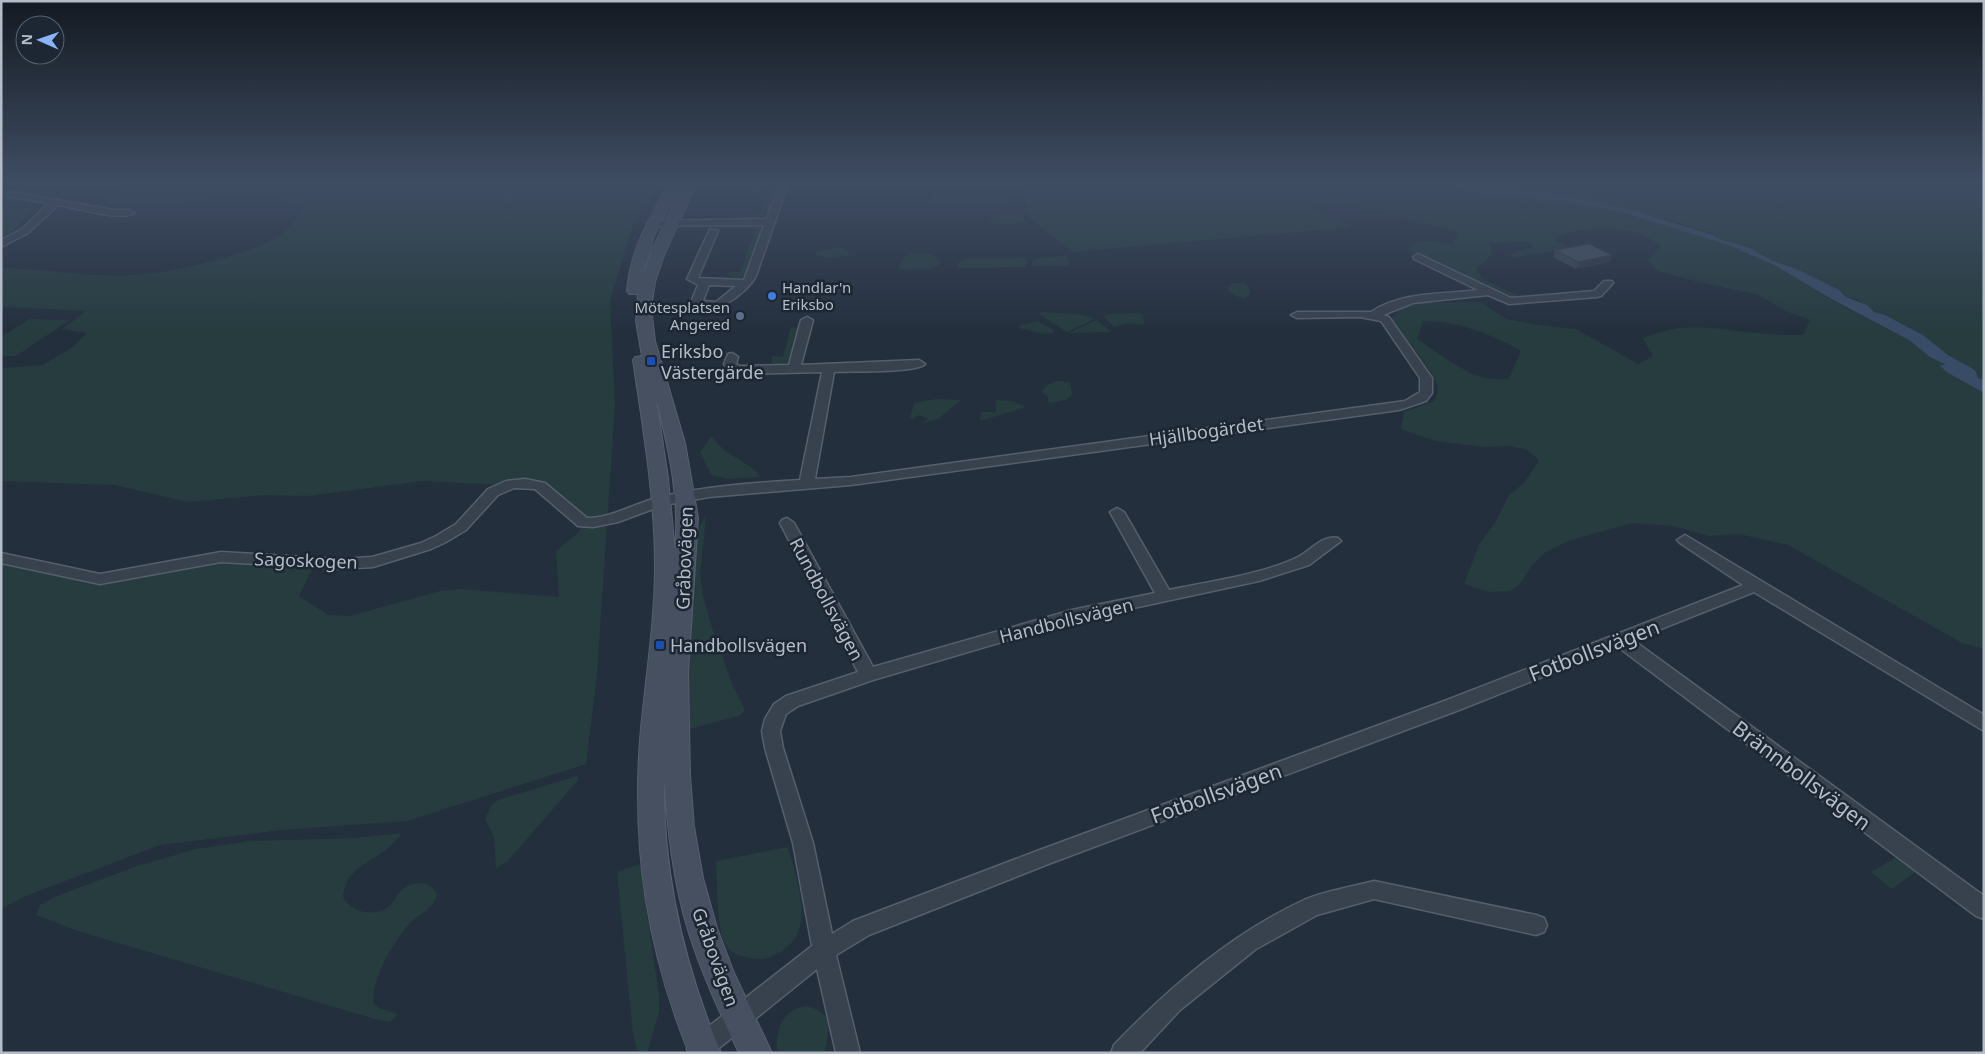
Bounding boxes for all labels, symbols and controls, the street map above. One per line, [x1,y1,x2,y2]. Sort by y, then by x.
north arrow [15,15,65,65]
text: N [17,34,36,46]
place label: Handlar'n Eriksbo [782,277,851,314]
marker: Handlar'n Eriksbo [766,290,778,302]
place label: Mötesplatsen Angered [634,297,730,334]
marker: Mötesplatsen Angered [734,310,746,322]
place label: Eriksbo Västergärde [661,339,764,384]
marker: Eriksbo Västergärde [645,355,657,367]
street label: Hjällbogärdet [1147,411,1265,451]
street label: Gråbovägen [670,506,698,610]
street label: Rundbollsvägen [784,533,870,665]
street label: Sagoskogen [254,546,358,574]
street label: Handbollsvägen [997,592,1135,648]
street label: Fotbollsvägen [1525,612,1663,688]
place label: Handbollsvägen [670,633,807,657]
marker: Handbollsvägen [654,639,666,651]
street label: Brännbollsvägen [1727,714,1877,836]
street label: Fotbollsvägen [1146,756,1286,830]
street label: Gråbovägen [687,904,745,1010]

